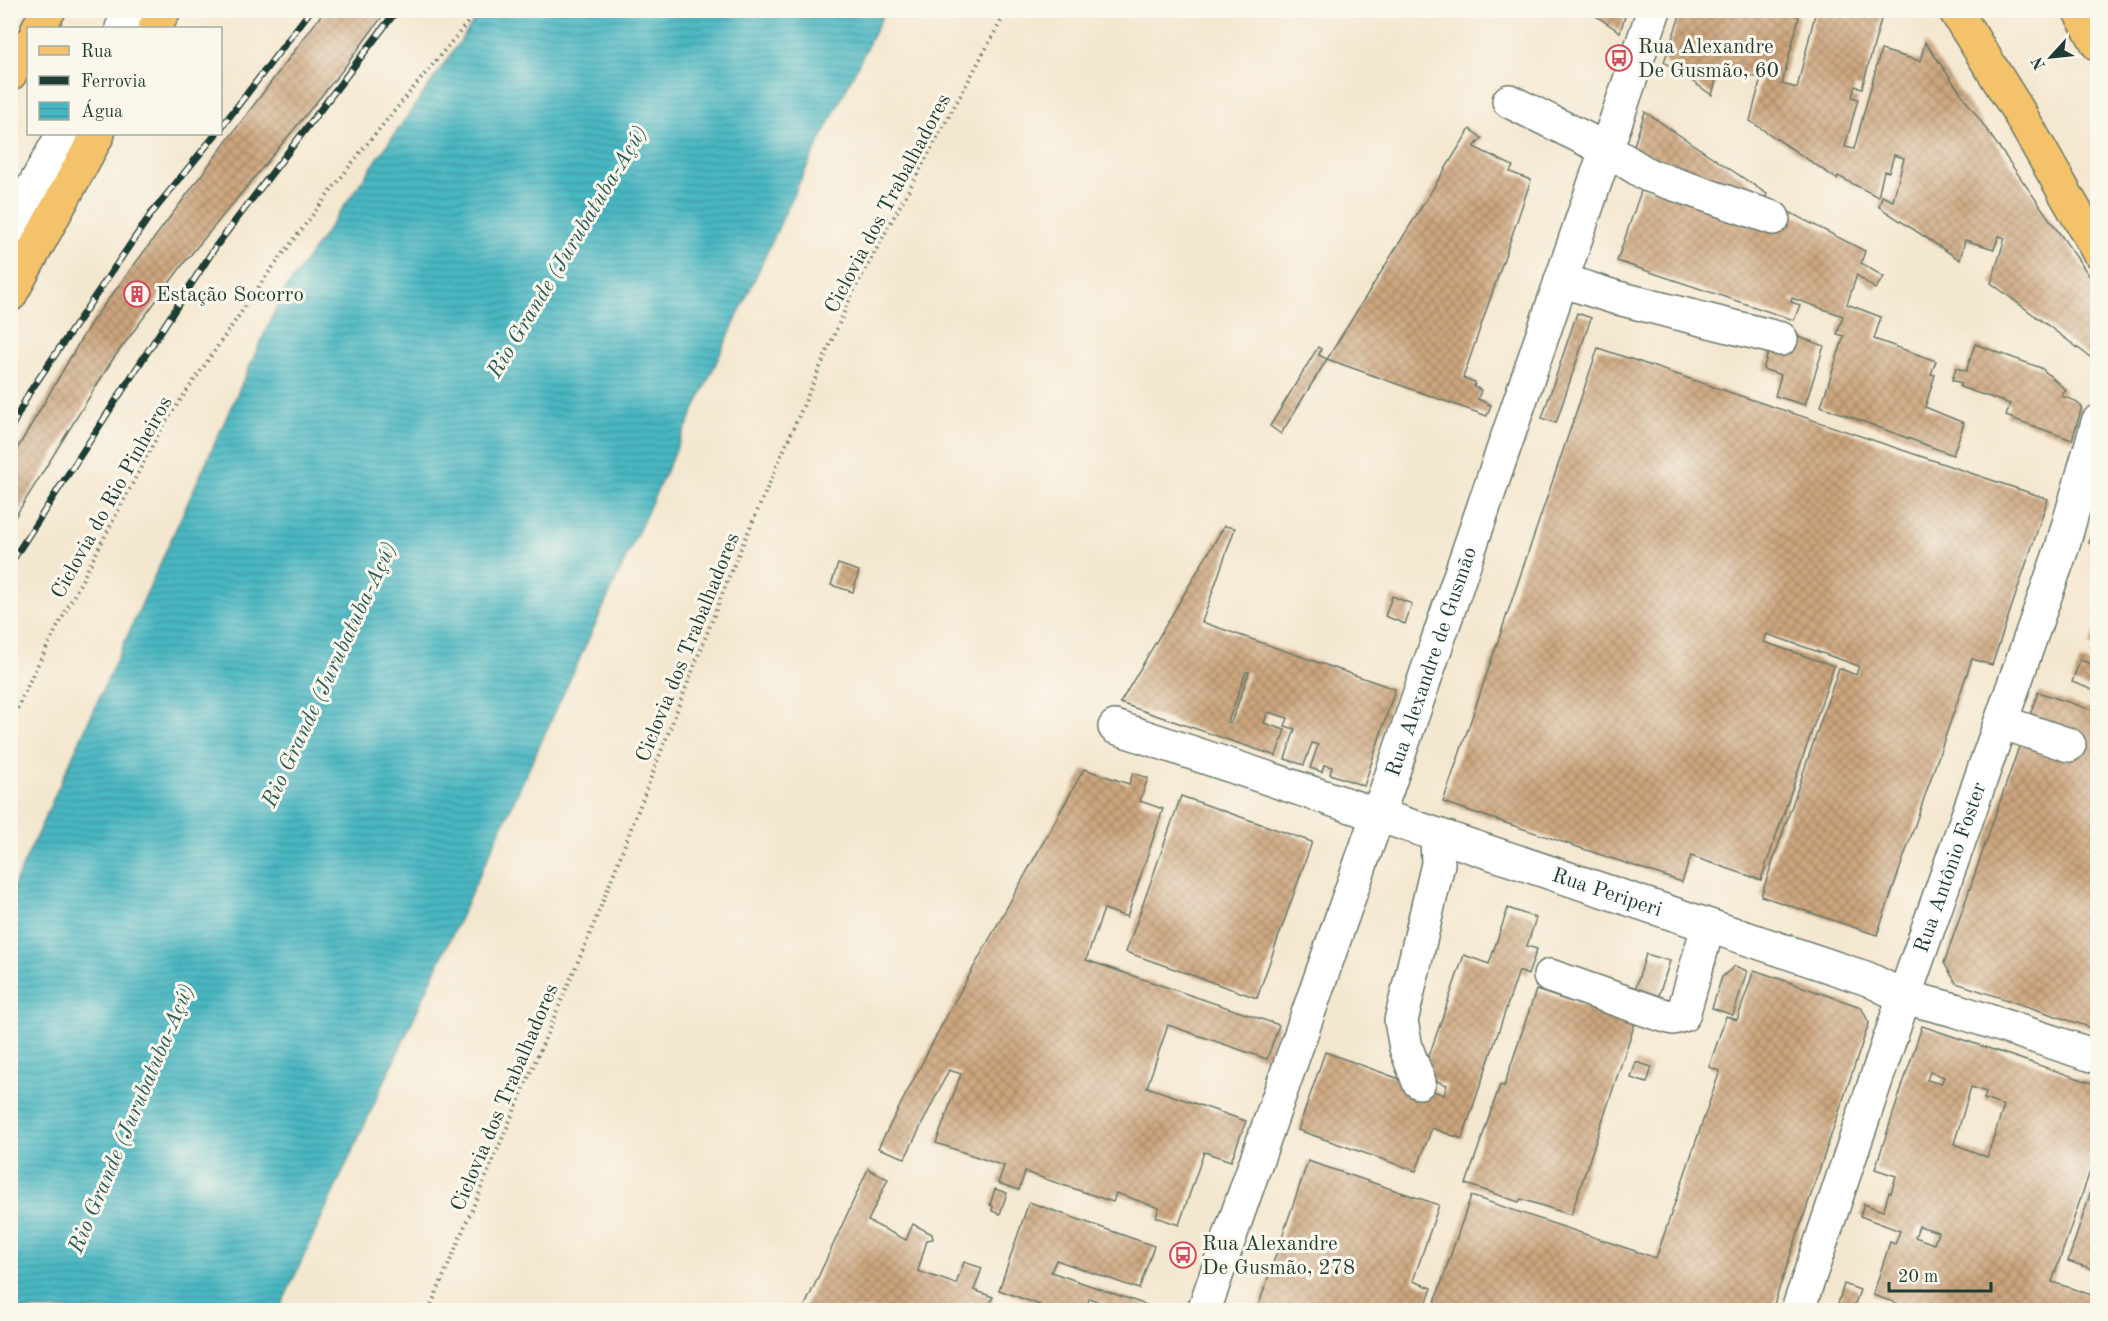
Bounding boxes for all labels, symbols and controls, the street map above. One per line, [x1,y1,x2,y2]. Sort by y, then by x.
legend [27,27,222,135]
north arrow [2021,27,2081,87]
place label: Rua Alexandre De Gusmão, 60 [1638,37,1779,82]
text: Rua [81,43,112,61]
bus stop icon: Rua Alexandre De Gusmão, 60 [1604,43,1634,73]
text: N [2029,53,2049,72]
text: Ferrovia [81,73,146,91]
street label: Ciclovia dos Trabalhadores [822,91,955,317]
text: Água [81,99,123,121]
water label: Rio Grande (Jurubatuba-Açú) [483,122,652,383]
building icon: Estação Socorro [122,279,152,309]
place label: Estação Socorro [156,285,304,306]
street label: Ciclovia do Rio Pinheiros [48,393,177,602]
street label: Ciclovia dos Trabalhadores [633,530,744,765]
water label: Rio Grande (Jurubatuba-Açú) [258,539,401,812]
street label: Rua Alexandre de Gusmão [1383,544,1481,779]
street label: Rua Antônio Foster [1911,780,1991,956]
street label: Rua Periperi [1549,865,1664,921]
water label: Rio Grande (Jurubatuba-Açú) [65,981,199,1257]
street label: Ciclovia dos Trabalhadores [448,981,563,1214]
place label: Rua Alexandre De Gusmão, 278 [1202,1234,1355,1279]
bus stop icon: Rua Alexandre De Gusmão, 278 [1168,1240,1198,1270]
scale bar [1889,1255,1991,1293]
text: 20 m [1898,1268,1938,1286]

